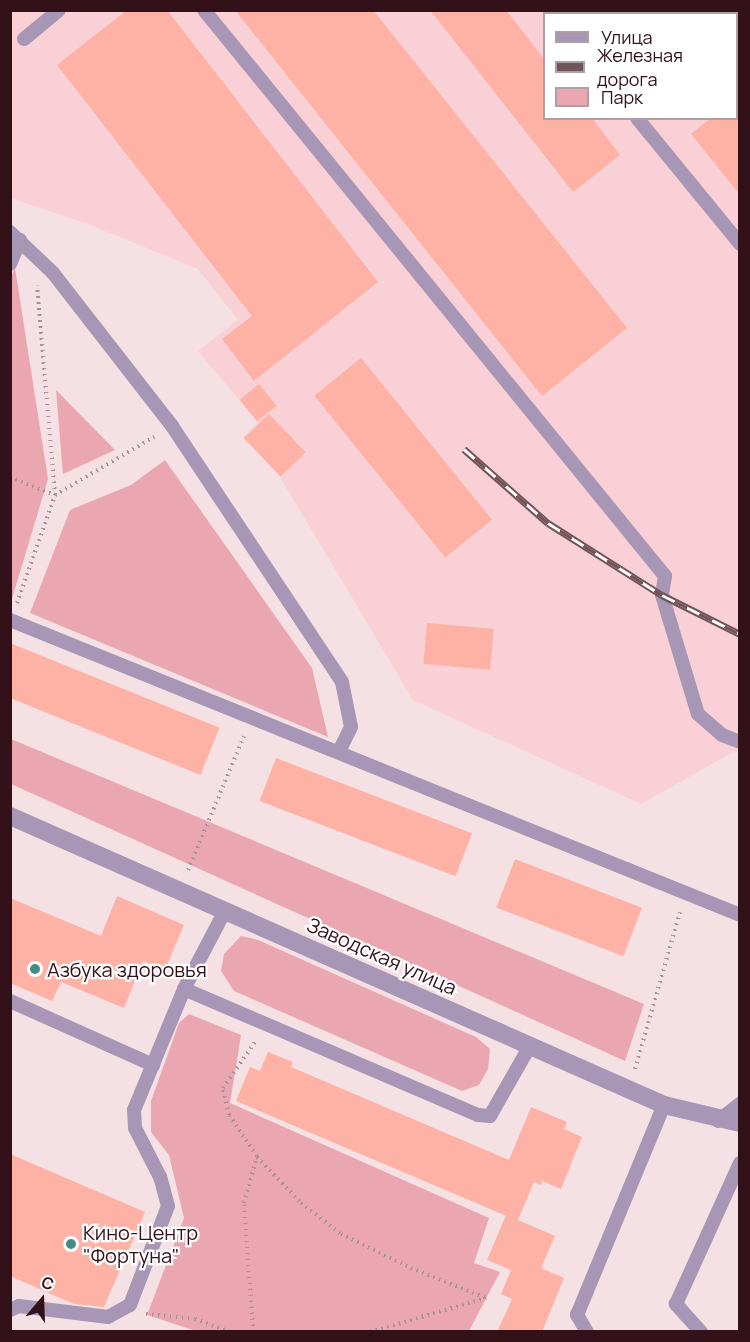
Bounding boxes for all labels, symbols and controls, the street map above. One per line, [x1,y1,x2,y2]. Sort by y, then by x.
legend [543,12,738,120]
text: Улица [601,25,653,49]
text: Железная дорога [597,43,683,91]
text: Парк [601,85,643,109]
street label: Заводская улица [303,912,461,1000]
place label: Азбука здоровья [47,957,207,981]
marker: Азбука здоровья [28,962,42,976]
place label: Кино-Центр "Фортуна" [83,1220,198,1267]
marker: Кино-Центр "Фортуна" [64,1237,78,1251]
north arrow [12,1270,72,1330]
text: С [39,1271,57,1295]

